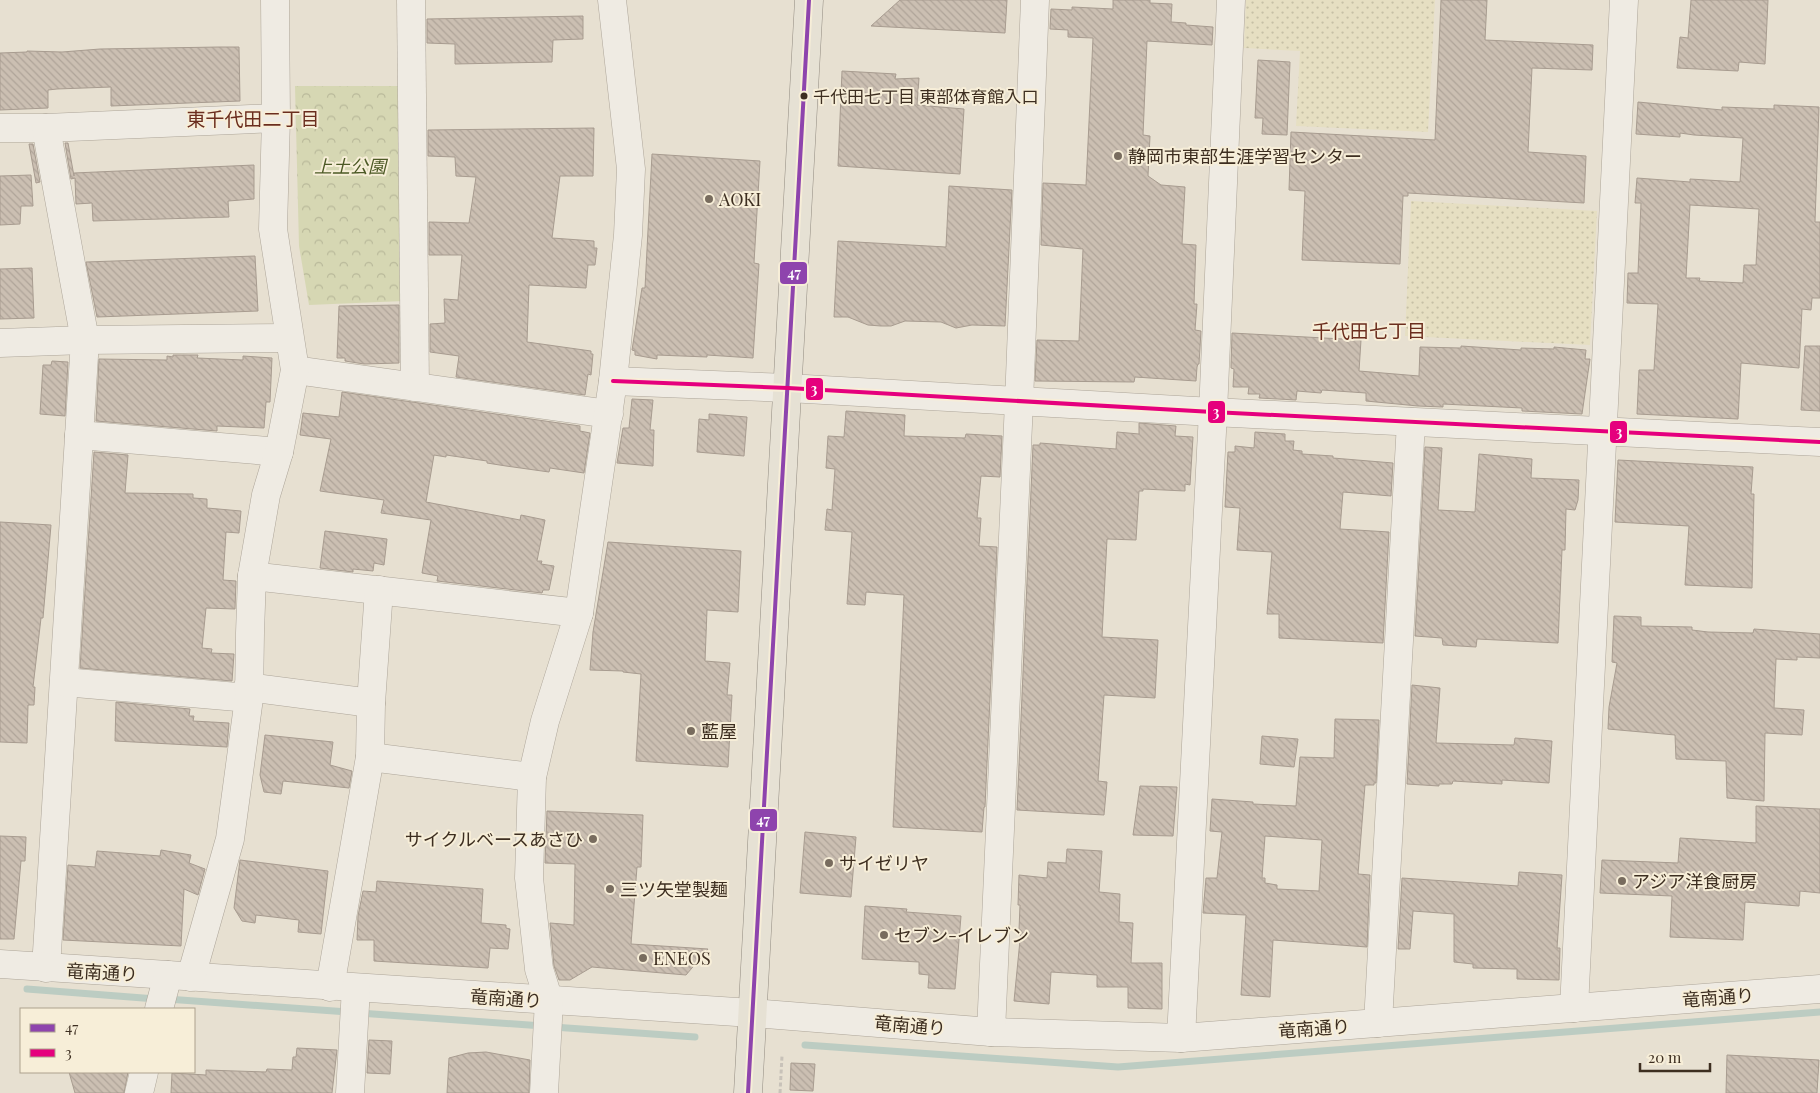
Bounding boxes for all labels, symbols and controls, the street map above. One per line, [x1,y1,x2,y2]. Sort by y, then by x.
place label: 千代田七丁目 東部体育館入口 [813,85,1038,107]
marker: 千代田七丁目 東部体育館入口 [799,91,809,101]
district label: 東千代田二丁目 [186,105,320,131]
place label: 静岡市東部生涯学習センター [1128,144,1362,168]
marker: 静岡市東部生涯学習センター [1112,150,1124,162]
park label: 上土公園 [314,154,389,178]
place label: AOKI [718,187,761,211]
marker: AOKI [703,193,715,205]
line badge: 47 [779,261,808,285]
text: 47 [787,263,801,282]
district label: 千代田七丁目 [1312,317,1426,343]
line badge: 3 [805,377,824,401]
text: 3 [811,379,818,398]
line badge: 3 [1207,400,1226,424]
text: 3 [1213,402,1220,421]
line badge: 3 [1609,420,1628,444]
text: 3 [1616,422,1623,441]
place label: 藍屋 [701,719,737,743]
marker: 藍屋 [685,725,697,737]
line badge: 47 [749,808,778,832]
text: 47 [756,810,770,829]
place label: サイクルベースあさひ [405,827,583,851]
marker: サイクルベースあさひ [587,833,599,845]
place label: サイゼリヤ [839,851,929,875]
marker: サイゼリヤ [823,857,835,869]
place label: アジア洋食厨房 [1632,869,1757,893]
marker: アジア洋食厨房 [1616,875,1628,887]
place label: 三ツ矢堂製麺 [620,877,728,901]
marker: 三ツ矢堂製麺 [604,883,616,895]
place label: セブン-イレブン [894,923,1029,947]
marker: セブン-イレブン [878,929,890,941]
place label: ENEOS [653,946,711,970]
marker: ENEOS [637,952,649,964]
street label: 竜南通り [65,958,139,986]
street label: 竜南通り [1681,983,1755,1011]
street label: 竜南通り [469,984,543,1012]
legend [20,1008,195,1073]
street label: 竜南通り [873,1010,947,1040]
street label: 竜南通り [1277,1014,1351,1042]
text: 47 [65,1017,78,1037]
scale bar [1640,1040,1710,1072]
text: 3 [65,1042,72,1062]
text: 20 m [1648,1047,1682,1067]

